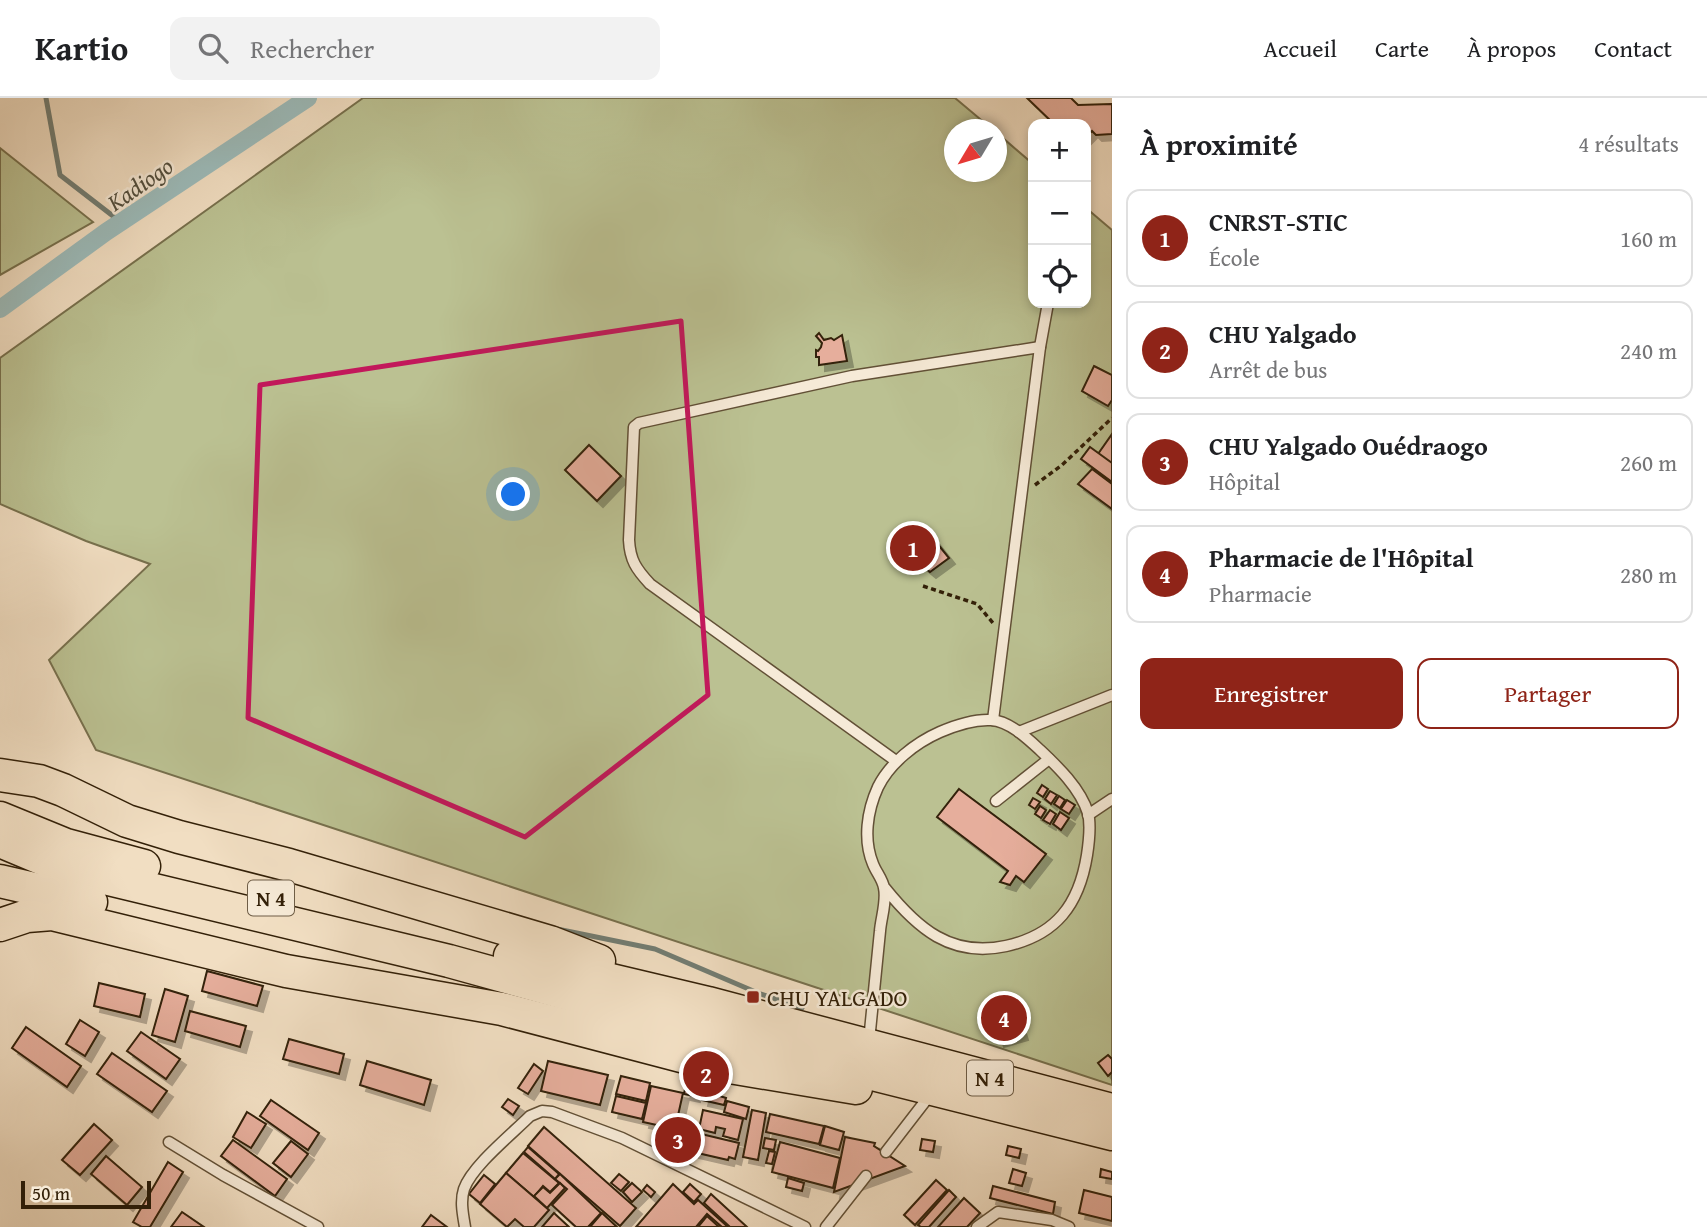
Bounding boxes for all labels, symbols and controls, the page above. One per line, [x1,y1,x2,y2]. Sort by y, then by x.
search box [170,17,660,80]
text: Kartio [35,24,128,72]
icon: search [194,29,232,67]
text: Rechercher [250,29,374,68]
text: Accueil [1263,31,1337,66]
text: Carte [1375,31,1429,66]
text: À propos [1467,31,1556,66]
text: Contact [1594,31,1672,66]
north arrow [944,119,1007,182]
map controls [1028,119,1091,308]
button: + [1028,119,1091,182]
text: À proximité [1140,122,1298,166]
text: 4 résultats [1578,127,1679,160]
water label: Kadiogo [99,149,180,220]
button: − [1028,182,1091,245]
text: CNRST-STIC [1209,202,1348,241]
text: 1 [1159,222,1171,255]
text: 160 m [1620,222,1677,255]
text: École [1209,241,1260,274]
button: locate [1028,245,1091,308]
text: CHU Yalgado [1209,314,1357,353]
text: 2 [1159,334,1171,367]
text: 240 m [1620,334,1677,367]
text: Arrêt de bus [1209,353,1328,386]
text: CHU Yalgado Ouédraogo [1209,426,1488,465]
text: 3 [1159,446,1171,479]
text: 260 m [1620,446,1677,479]
text: Hôpital [1209,465,1280,498]
your location [496,477,530,511]
pin: 1 [890,522,936,574]
text: Pharmacie de l'Hôpital [1209,538,1474,577]
text: 4 [1159,558,1171,591]
text: 280 m [1620,558,1677,591]
text: Pharmacie [1209,577,1312,610]
button: Enregistrer [1140,658,1403,729]
button: Partager [1417,658,1679,729]
road number: N 4 [248,880,294,916]
place label: CHU YALGADO [767,981,908,1014]
marker: CHU YALGADO [745,989,761,1005]
pin: 4 [981,992,1027,1044]
pin: 2 [683,1048,729,1100]
road number: N 4 [967,1060,1013,1096]
pin: 3 [655,1114,701,1166]
scale bar [21,1178,150,1210]
text: 50 m [32,1179,70,1207]

